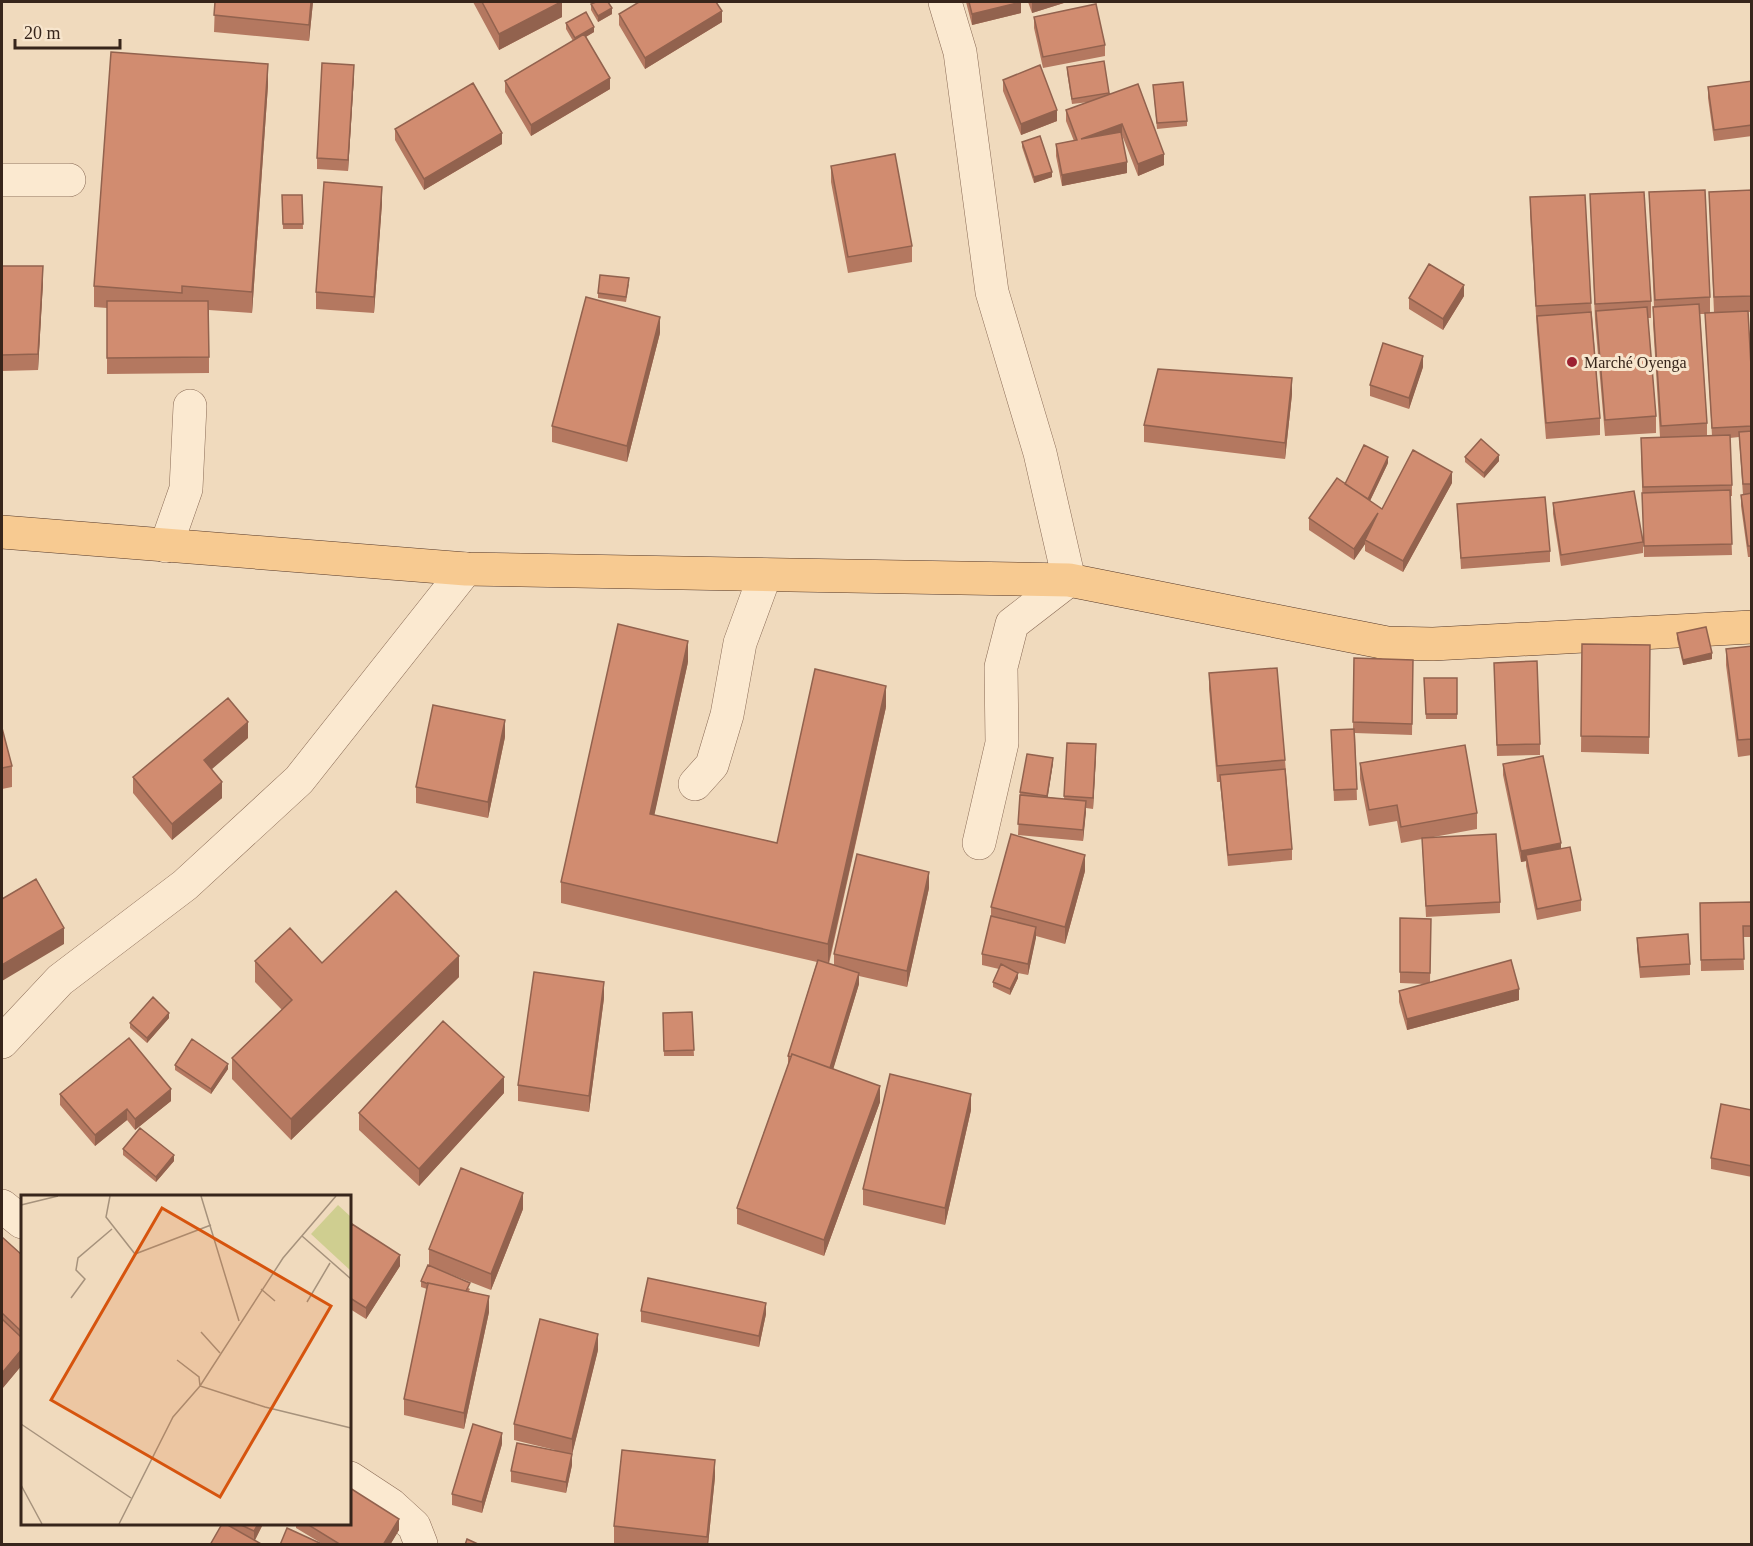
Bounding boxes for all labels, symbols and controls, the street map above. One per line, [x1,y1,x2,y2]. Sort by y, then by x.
scale bar [15,12,120,50]
text: 20 m [24,23,61,43]
place label: Marché Oyenga [1584,354,1687,372]
marker: Marché Oyenga [1565,355,1579,369]
inset map [21,1195,351,1525]

